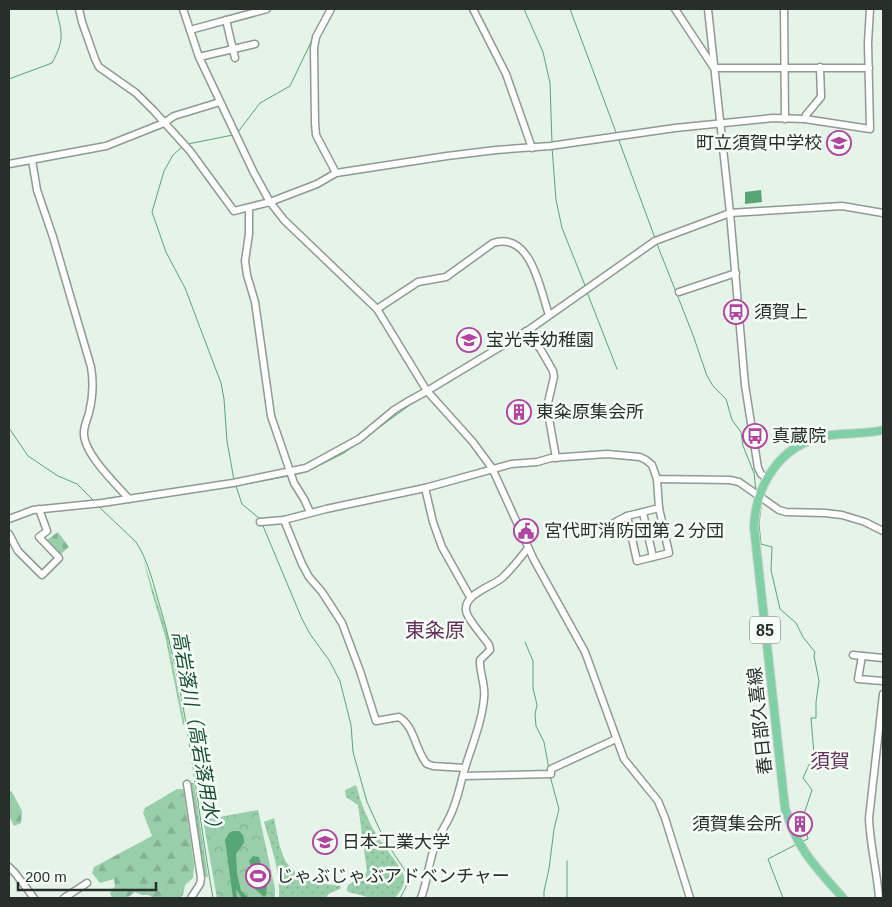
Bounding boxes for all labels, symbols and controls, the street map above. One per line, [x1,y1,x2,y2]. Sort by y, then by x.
school or university icon: 町立須賀中学校 [826,130,852,156]
place label: 町立須賀中学校 [696,133,822,153]
bus stop icon: 須賀上 [723,299,749,325]
place label: 須賀上 [754,302,808,322]
school or university icon: 宝光寺幼稚園 [456,327,482,353]
place label: 宝光寺幼稚園 [486,330,594,350]
building icon: 東粂原集会所 [506,399,532,425]
place label: 東粂原集会所 [536,402,644,422]
bus stop icon: 真蔵院 [742,423,768,449]
place label: 真蔵院 [772,426,826,446]
public building icon: 宮代町消防団第２分団 [513,518,539,544]
place label: 宮代町消防団第２分団 [544,521,724,541]
road number: 85 [750,616,780,644]
district label: 東粂原 [405,619,465,641]
water label: 高岩落川（高岩落用水） [169,629,225,839]
street label: 春日部久喜線 [744,666,776,776]
district label: 須賀 [810,750,850,772]
building icon: 須賀集会所 [787,811,813,837]
place label: 須賀集会所 [692,814,782,834]
school or university icon: 日本工業大学 [312,829,338,855]
place label: 日本工業大学 [342,832,450,852]
scale bar [18,860,155,892]
sports icon: じゃぶじゃぶアドベンチャー [245,863,271,889]
place label: じゃぶじゃぶアドベンチャー [276,866,510,886]
text: 200 m [25,868,67,885]

